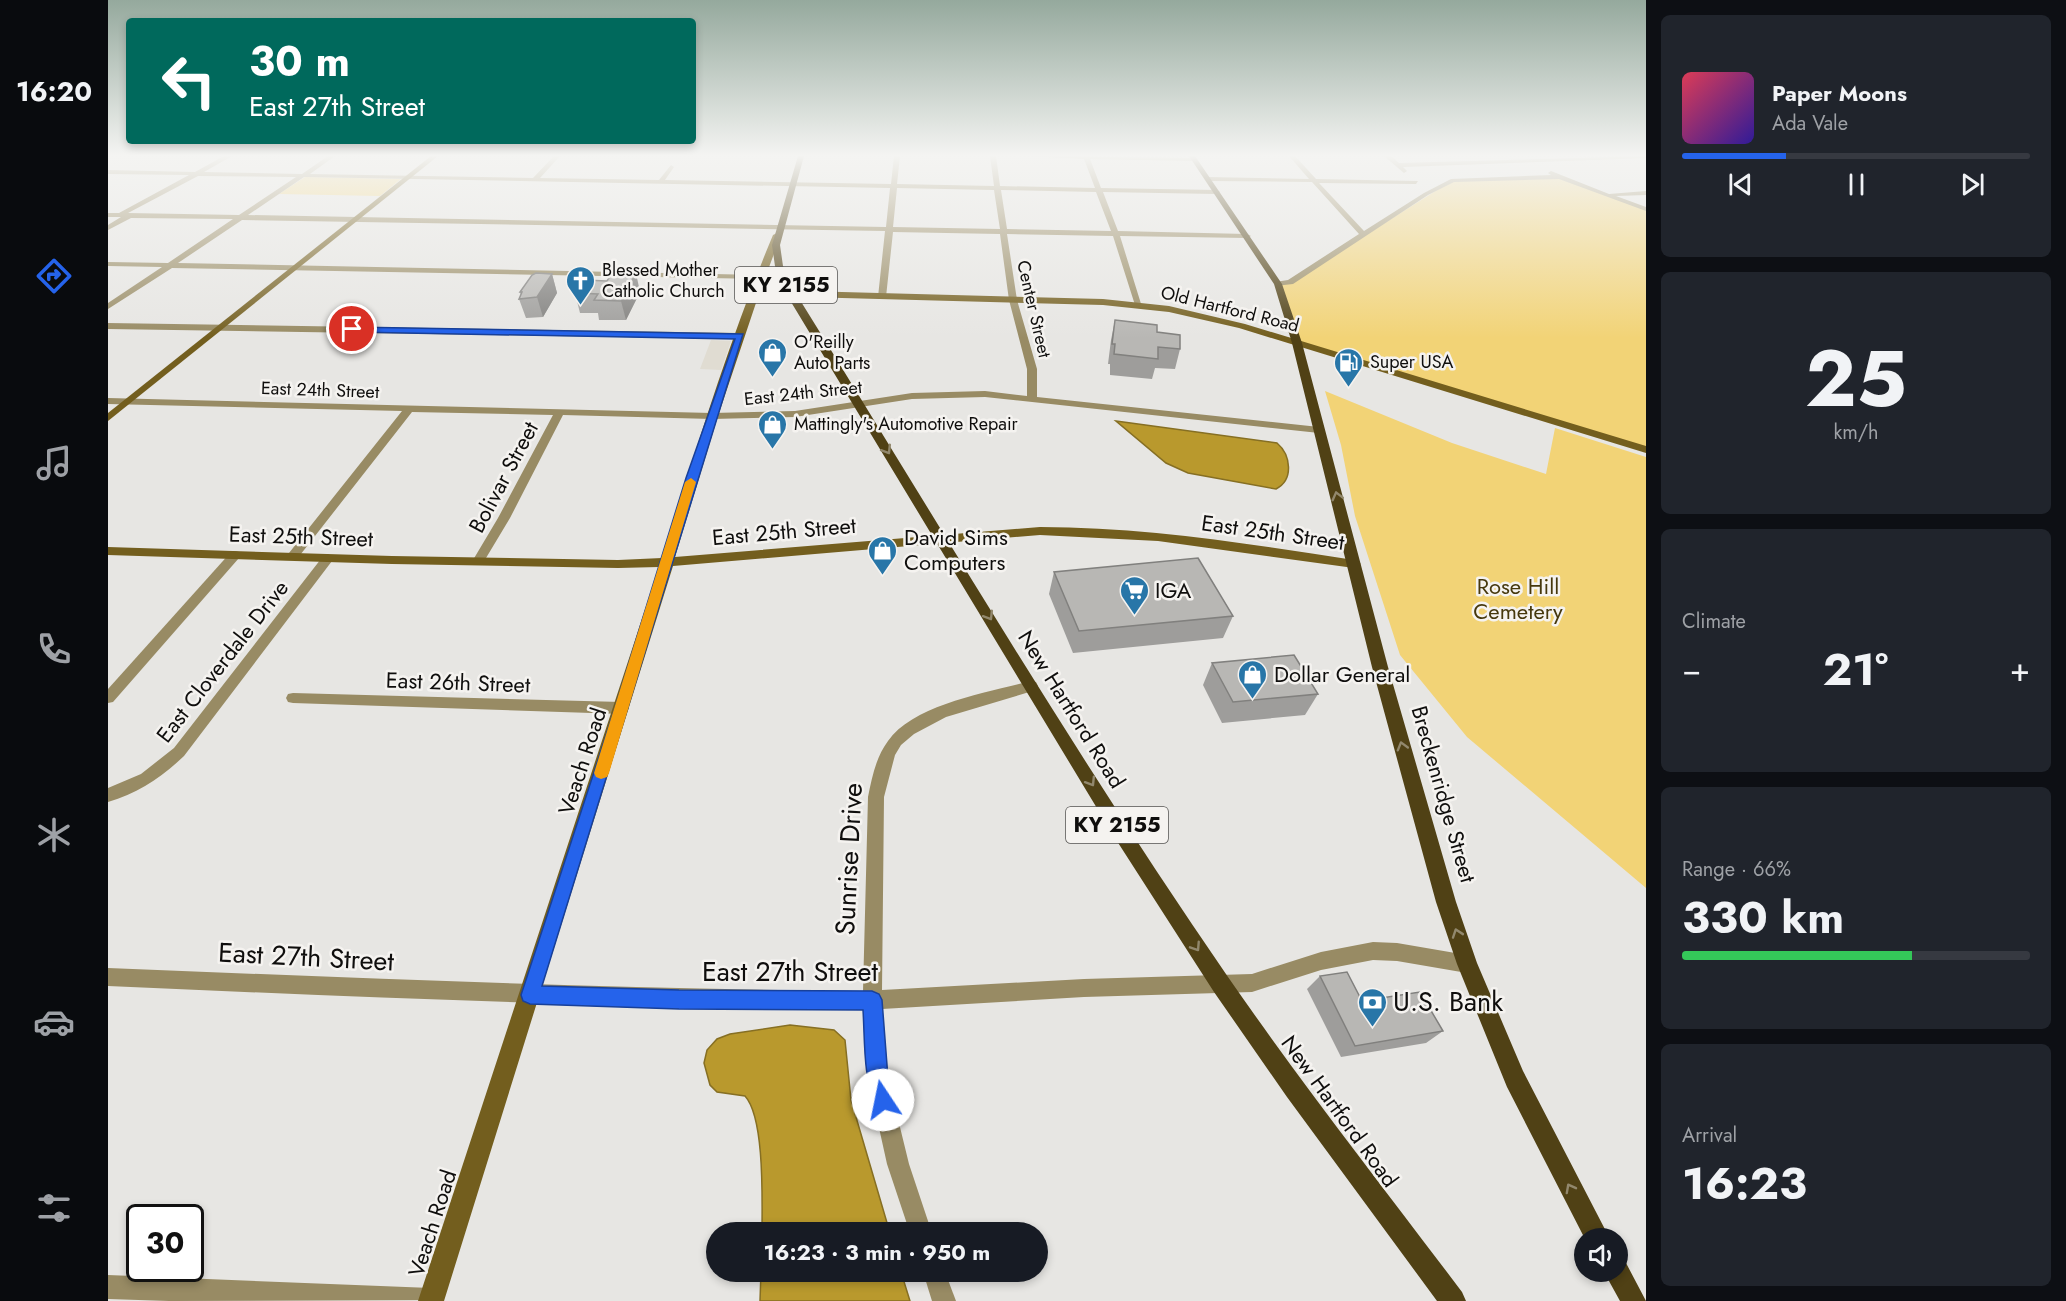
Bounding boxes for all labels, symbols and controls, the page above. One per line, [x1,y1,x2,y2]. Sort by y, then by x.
text: 30 m [249,31,350,92]
icon: left [150,42,228,120]
text: 16:20 [16,72,92,111]
text: Paper Moons [1772,77,1907,109]
text: East 27th Street [249,87,425,126]
text: Ada Vale [1772,109,1848,138]
icon: previous [1724,168,1757,201]
icon: pause [1840,168,1873,201]
icon: next [1956,168,1989,201]
icon: directions [33,255,75,297]
place label: Blessed Mother Catholic Church [602,257,725,304]
street label: Center Street [1010,258,1058,361]
church icon: Blessed Mother Catholic Church [565,264,597,306]
road number: KY 2155 [735,267,837,303]
street label: Old Hartford Road [1158,279,1302,339]
pin [326,303,377,354]
icon: arrive [335,312,368,345]
text: 25 [1805,323,1907,435]
place label: O'Reilly Auto Parts [794,329,870,376]
shop icon: O'Reilly Auto Parts [757,336,789,378]
fuel station icon: Super USA [1333,346,1365,388]
place label: Super USA [1370,349,1454,375]
street label: East 24th Street [743,374,864,412]
street label: East 24th Street [260,375,380,405]
shop icon: Mattingly's Automotive Repair [757,408,789,450]
place label: Mattingly's Automotive Repair [794,411,1019,437]
street label: Bolivar Street [460,415,546,538]
text: km/h [1833,418,1879,447]
icon: music [33,442,75,484]
one-way arrow [879,444,891,454]
one-way arrow [1331,492,1344,502]
street label: East 25th Street [1199,506,1347,558]
street label: East 25th Street [711,509,858,553]
street label: East 25th Street [228,517,374,555]
place label: David Sims Computers [904,521,1008,578]
shop icon: David Sims Computers [867,534,899,576]
park label: Rose Hill Cemetery [1473,570,1563,627]
street label: East Cloverdale Drive [148,573,296,749]
supermarket icon: IGA [1118,574,1150,616]
place label: IGA [1155,574,1192,606]
text: Climate [1682,607,1746,636]
one-way arrow [981,610,993,620]
street label: New Hartford Road [1010,624,1134,794]
icon: phone [33,628,75,670]
text: 21° [1823,637,1888,702]
text: − [1682,646,1701,693]
text: + [2010,646,2030,693]
shop icon: Dollar General [1237,658,1269,700]
place label: Dollar General [1274,658,1410,690]
street label: East 26th Street [385,663,532,701]
street label: Breckenridge Street [1403,702,1485,887]
street label: Veach Road [550,703,614,819]
one-way arrow [1397,741,1409,752]
one-way arrow [1083,776,1095,786]
street label: Sunrise Drive [825,782,872,936]
road number: KY 2155 [1066,807,1168,843]
icon: climate [33,814,75,856]
text: Range · 66% [1682,855,1791,884]
text: 330 km [1682,885,1844,950]
one-way arrow [1451,928,1464,939]
street label: East 27th Street [217,932,395,981]
one-way arrow [1188,940,1199,951]
street label: East 27th Street [702,952,879,991]
place label: U.S. Bank [1393,982,1503,1021]
bank icon: U.S. Bank [1356,986,1388,1028]
icon: car [33,1001,75,1043]
street label: New Hartford Road [1274,1028,1406,1194]
position arrow [851,1068,915,1132]
text: Arrival [1682,1121,1737,1150]
text: 16:23 [1682,1151,1807,1216]
street label: Veach Road [400,1165,464,1281]
one-way arrow [1566,1183,1577,1194]
icon: filters [33,1187,75,1229]
speed limit sign: 30 [126,1204,204,1282]
map controls [1574,1228,1628,1282]
button: sound [1574,1228,1628,1282]
text: 16:23 · 3 min · 950 m [764,1236,990,1268]

